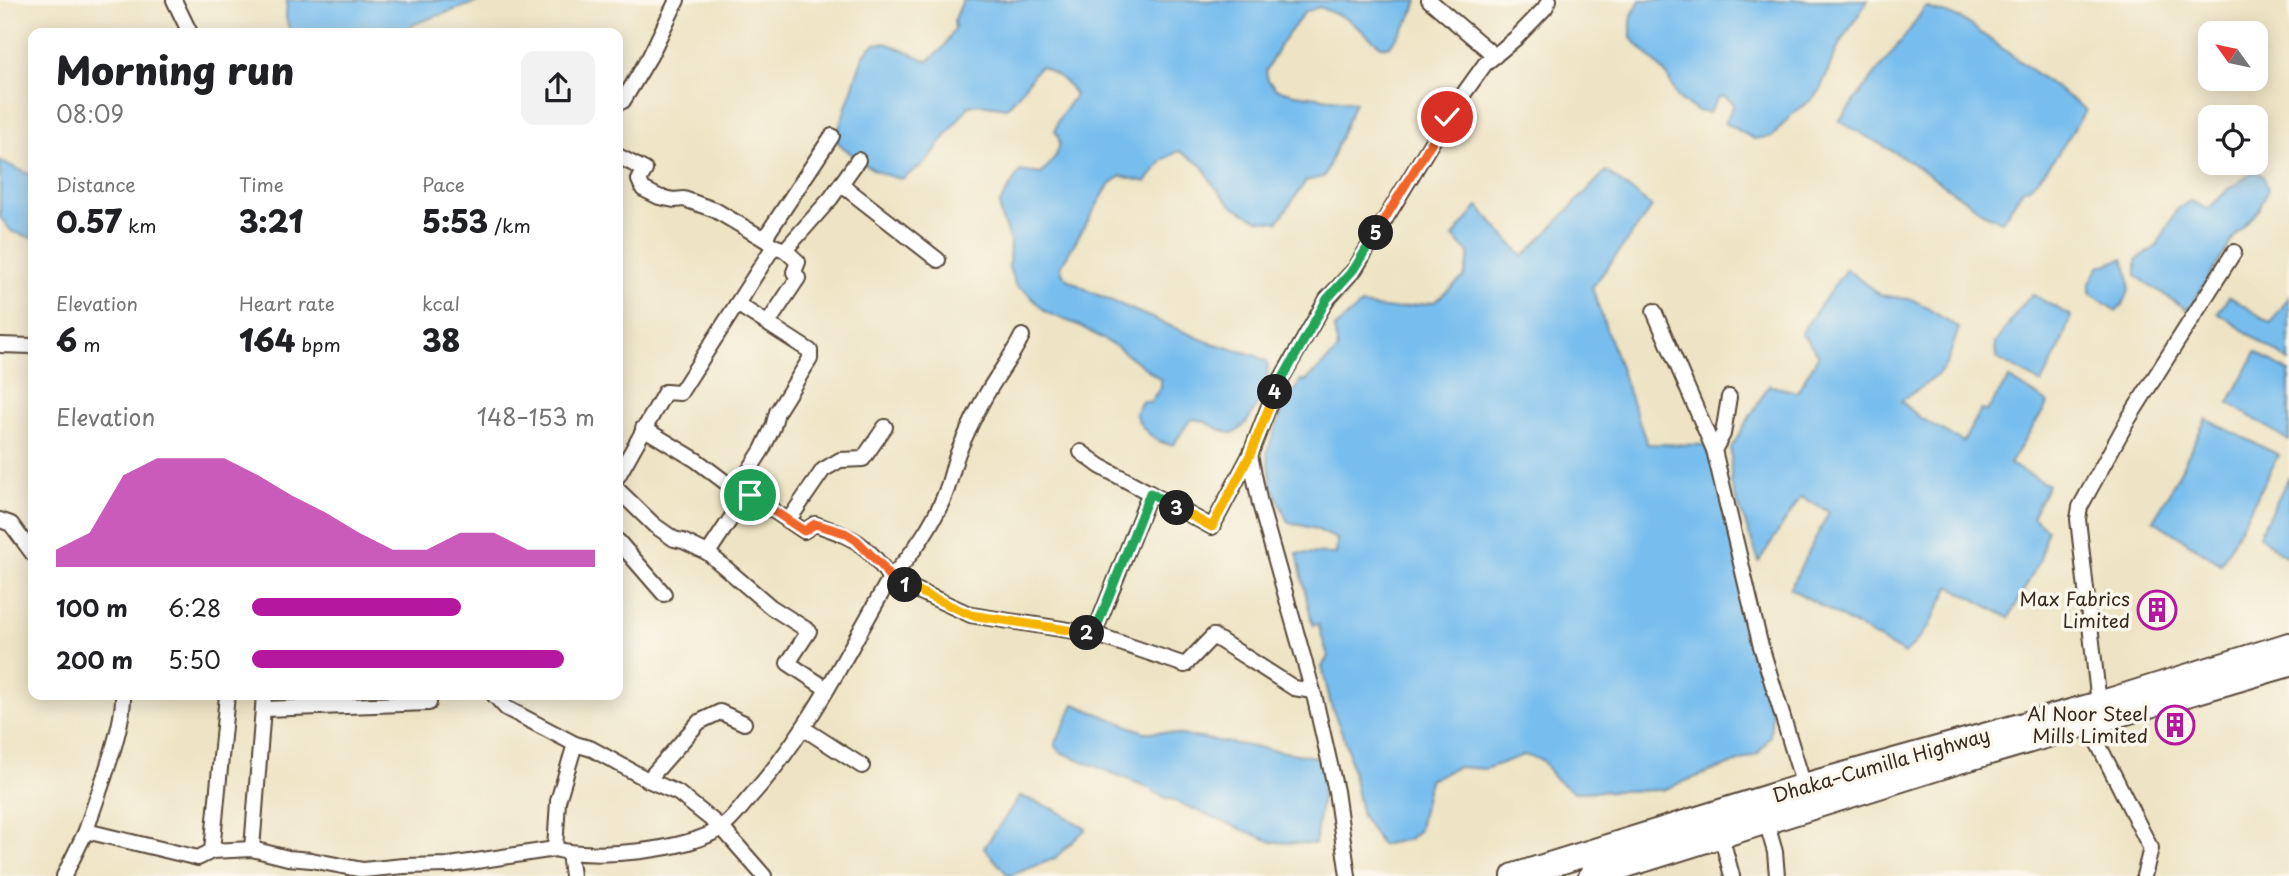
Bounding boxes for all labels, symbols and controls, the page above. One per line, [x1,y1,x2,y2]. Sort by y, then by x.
north arrow [2198,21,2268,91]
map controls [2198,21,2268,175]
text: Morning run [56,41,294,98]
button: share [521,51,595,125]
pin [1417,87,1477,147]
text: 08:09 [56,96,124,131]
icon: check [1428,98,1466,136]
button: locate [2198,105,2268,175]
text: Distance [56,170,136,198]
text: Time [239,170,284,198]
text: Pace [422,170,465,198]
text: 0.57 [56,198,122,243]
text: 3:21 [239,198,303,243]
text: 5:53 [422,198,488,243]
text: km [122,211,157,239]
text: /km [488,211,531,239]
pin: 5 [1358,216,1394,250]
text: 5 [1369,218,1382,246]
text: Elevation [56,289,138,317]
text: Heart rate [239,289,335,317]
text: kcal [422,289,460,317]
text: 6 [56,317,77,362]
text: 164 [239,317,295,362]
text: 38 [422,317,460,362]
text: m [77,330,101,358]
text: bpm [295,330,341,358]
pin: 4 [1258,374,1292,410]
text: 4 [1268,377,1281,405]
text: Elevation [56,399,155,434]
text: 148–153 m [477,399,595,434]
pin [720,465,780,525]
icon: arrive [731,476,769,514]
pin: 3 [1160,490,1194,526]
text: 3 [1170,493,1183,521]
pin: 1 [888,568,922,602]
text: 1 [900,570,909,598]
place label: Max Fabrics Limited [2019,584,2130,634]
building icon: Max Fabrics Limited [2136,589,2178,631]
text: 100 m [56,590,128,625]
text: 6:28 [168,590,221,625]
pin: 2 [1070,616,1104,650]
text: 2 [1080,618,1093,646]
text: 200 m [56,642,133,677]
text: 5:50 [168,642,221,677]
place label: Al Noor Steel Mills Limited [2027,699,2148,749]
building icon: Al Noor Steel Mills Limited [2154,704,2196,746]
street label: Dhaka–Cumilla Highway [1769,720,1993,808]

